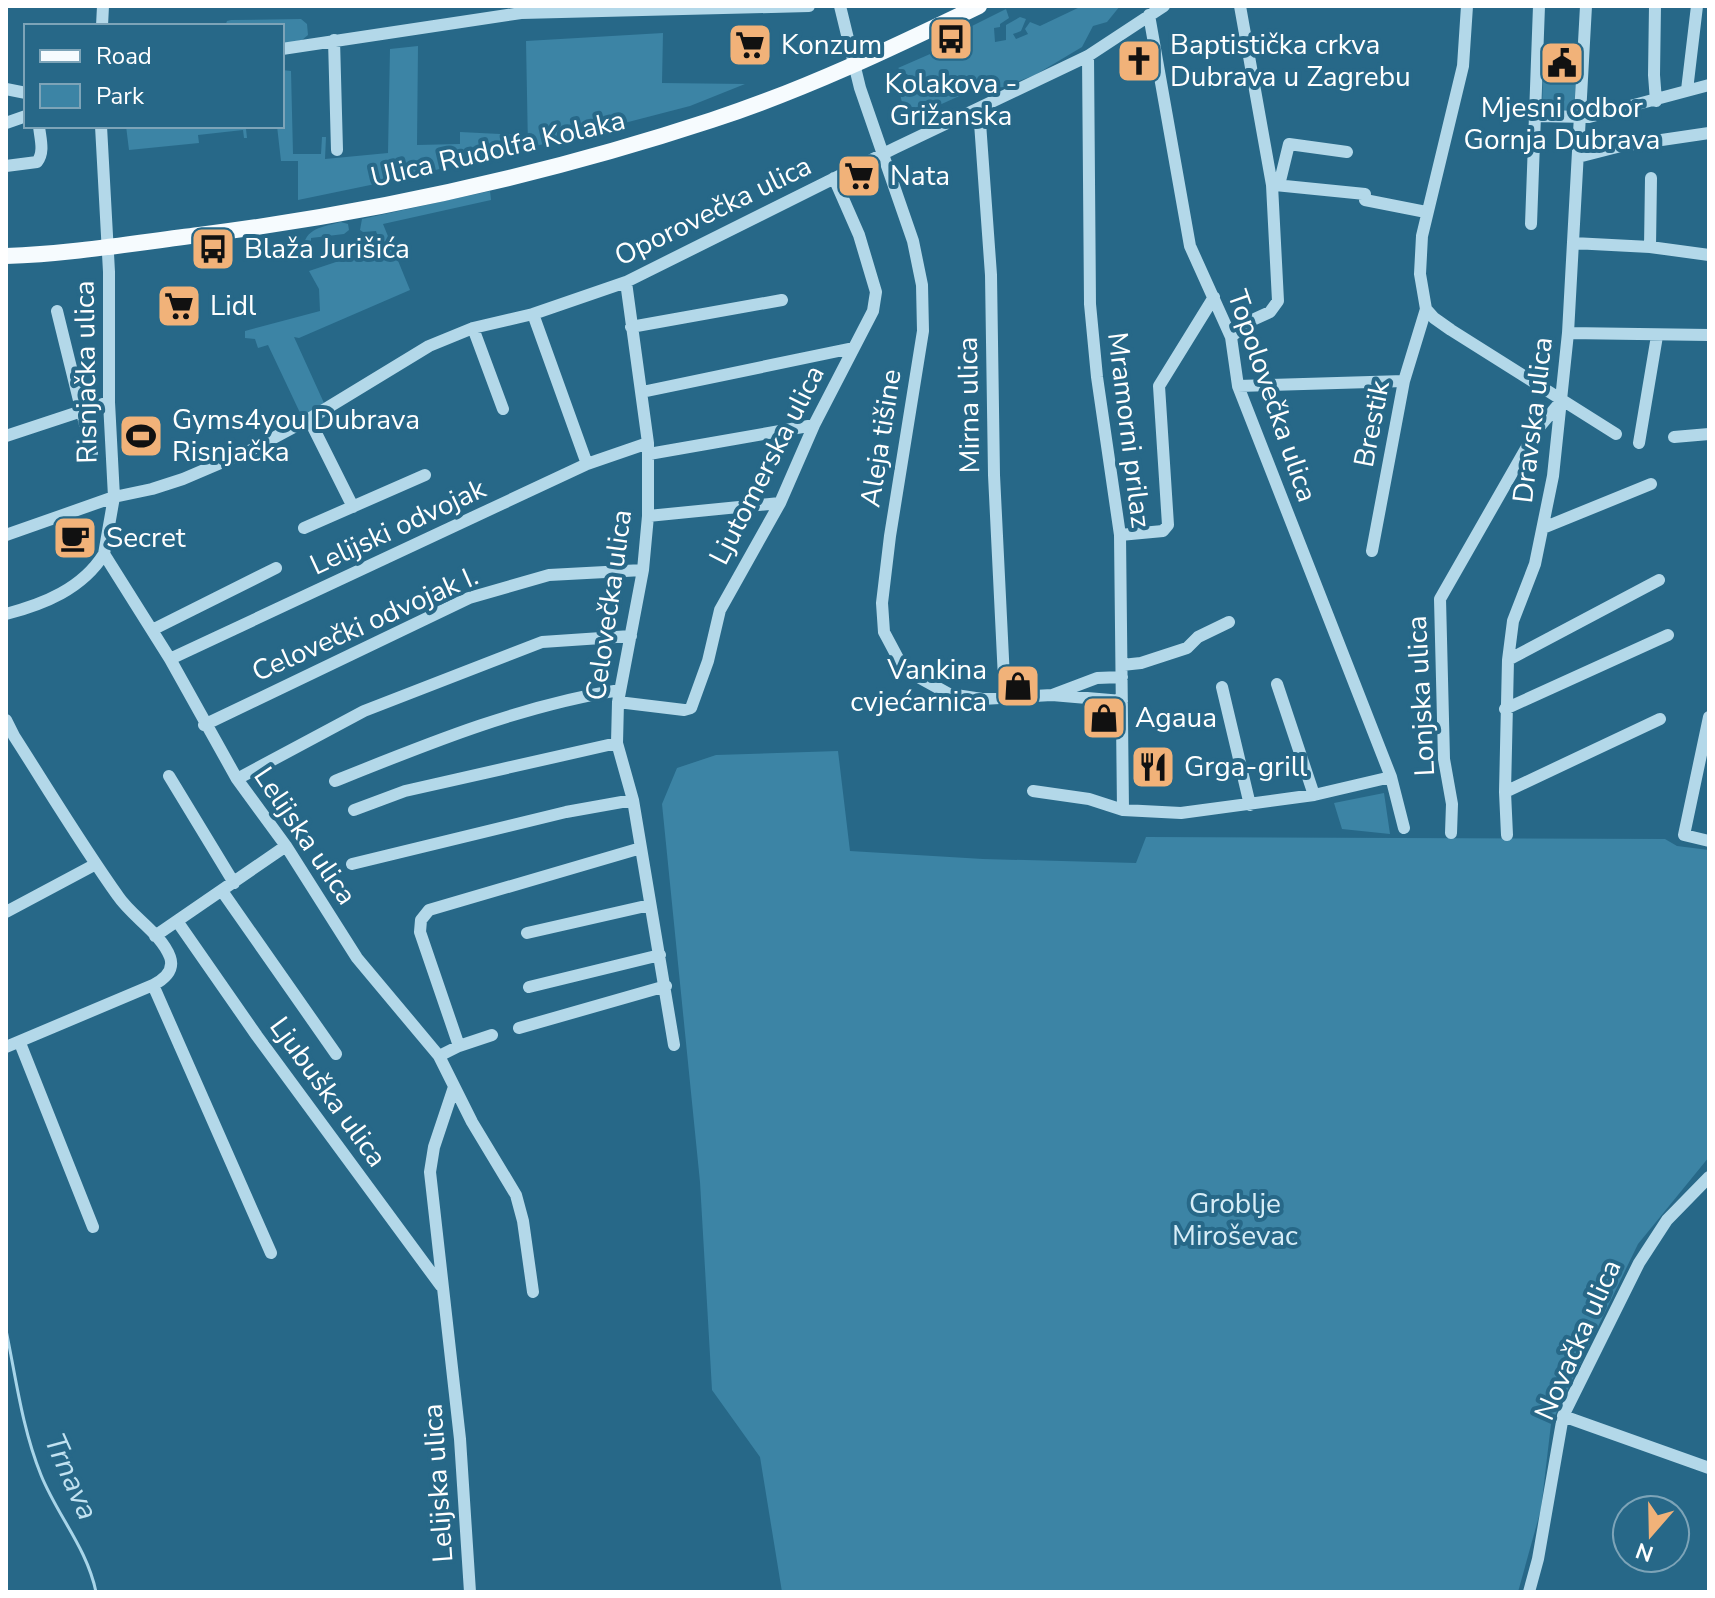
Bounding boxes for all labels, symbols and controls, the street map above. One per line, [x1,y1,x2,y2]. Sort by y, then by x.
bus stop icon: Kolakova - Grižanska [927,15,975,63]
supermarket icon: Konzum [726,21,774,69]
legend [24,24,284,128]
place label: Konzum [781,26,882,64]
place label: Baptistička crkva Dubrava u Zagrebu [1170,26,1411,96]
church icon: Baptistička crkva Dubrava u Zagrebu [1115,37,1163,85]
public building icon: Mjesni odbor Gornja Dubrava [1538,39,1586,87]
text: Road [96,40,152,72]
place label: Kolakova - Grižanska [885,65,1017,135]
text: Park [96,80,145,112]
place label: Mjesni odbor Gornja Dubrava [1464,89,1660,159]
street label: Ulica Rudolfa Kolaka [367,101,629,197]
street label: Oporovečka ulica [608,147,818,275]
supermarket icon: Nata [835,152,883,200]
place label: Nata [890,157,950,195]
bus stop icon: Blaža Jurišića [189,225,237,273]
place label: Blaža Jurišića [244,230,410,268]
street label: Risnjačka ulica [65,280,107,464]
supermarket icon: Lidl [155,282,203,330]
street label: Topolovečka ulica [1218,285,1326,507]
place label: Lidl [210,287,257,325]
street label: Mramorni prilaz [1098,330,1160,530]
street label: Dravska ulica [1504,335,1562,505]
street label: Mirna ulica [949,336,989,474]
street label: Ljutomerska ulica [700,359,834,571]
street label: Aleja tišine [851,366,911,510]
street label: Brestik [1345,377,1399,470]
place label: Gyms4you Dubrava Risnjačka [172,401,420,471]
sports icon: Gyms4you Dubrava Risnjačka [117,412,165,460]
street label: Lelijski odvojak [304,469,493,584]
street label: Celovečka ulica [577,507,641,703]
cafe icon: Secret [51,514,99,562]
place label: Secret [106,519,186,557]
street label: Celovečki odvojak I. [246,557,484,691]
street label: Lonjska ulica [1398,615,1444,777]
place label: Vankina cvjećarnica [850,651,987,721]
shop icon: Vankina cvjećarnica [994,662,1042,710]
shop icon: Agaua [1080,694,1128,742]
place label: Agaua [1135,699,1217,737]
restaurant icon: Grga-grill [1129,743,1177,791]
place label: Grga-grill [1184,748,1308,786]
street label: Lelijska ulica [245,760,365,912]
street label: Ljubuška ulica [261,1009,395,1175]
park label: Groblje Miroševac [1172,1185,1298,1255]
street label: Novačka ulica [1526,1254,1630,1426]
street label: Lelijska ulica [414,1402,462,1564]
water label: Trnava [34,1427,108,1527]
north arrow [1611,1494,1691,1574]
text: N [1632,1535,1657,1569]

